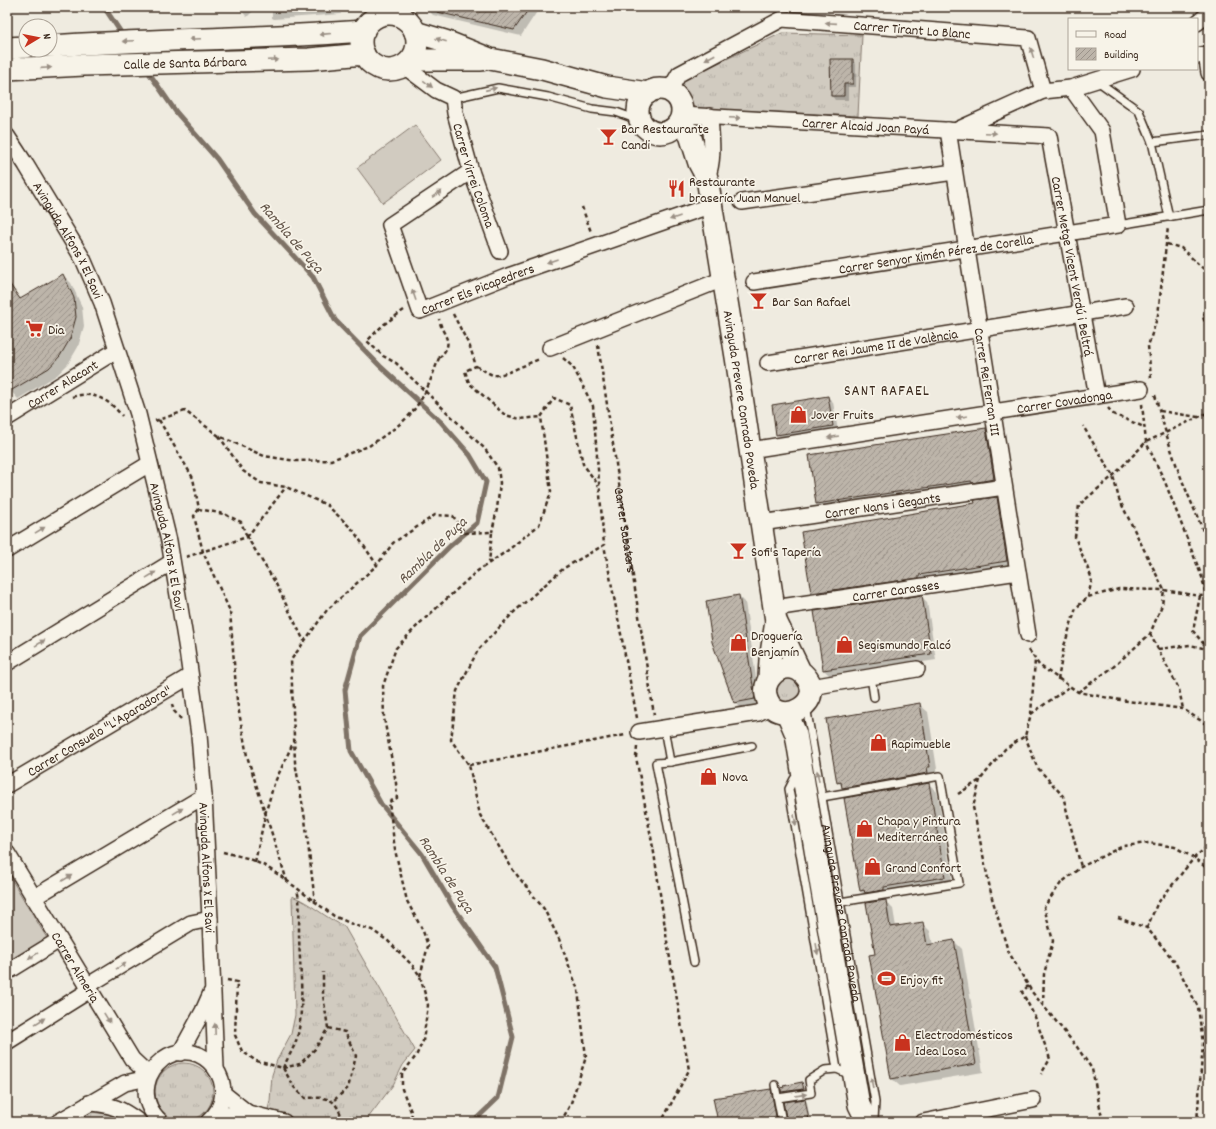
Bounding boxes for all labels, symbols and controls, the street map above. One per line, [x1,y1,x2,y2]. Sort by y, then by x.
street label: Carrer Tirant Lo Blanc [853,17,972,46]
north arrow [18,18,58,58]
legend [1068,18,1198,70]
one-way arrow [825,20,837,27]
text: Road [1104,27,1126,44]
one-way arrow [319,31,331,37]
text: N [38,33,54,41]
one-way arrow [188,36,201,42]
one-way arrow [435,37,447,43]
one-way arrow [122,38,134,45]
one-way arrow [1029,47,1035,59]
text: Building [1104,47,1139,64]
street label: Calle de Santa Bárbara [123,53,247,76]
one-way arrow [704,54,716,61]
one-way arrow [266,57,279,63]
one-way arrow [40,64,52,71]
one-way arrow [423,80,433,88]
one-way arrow [485,86,497,92]
one-way arrow [729,114,741,121]
street label: Carrer Alcaid Joan Payá [801,114,930,141]
place label: Bar Restaurante Candi [621,120,709,156]
street label: Carrer Virrei Coloma [446,121,499,231]
bar icon: Bar Restaurante Candi [598,126,618,146]
one-way arrow [985,129,997,136]
place label: Restaurante brasería Juan Manuel [689,173,801,209]
street label: Carrer Metge Vicent Verdú i Beltrá [1045,175,1097,358]
street label: Avinguda Alfons X El Savi [27,179,107,303]
restaurant icon: Restaurante brasería Juan Manuel [666,179,686,199]
one-way arrow [431,190,442,198]
water label: Rambla de Puça [253,198,328,280]
one-way arrow [669,215,681,221]
street label: Carrer Senyor Ximén Pérez de Corella [837,230,1035,281]
one-way arrow [546,258,558,264]
street label: Carrer Els Picapedrers [418,260,537,322]
one-way arrow [411,289,417,301]
bar icon: Bar San Rafael [749,291,769,311]
place label: Bar San Rafael [772,293,851,313]
street label: Avinguda Prevere Conrado Poveda [717,309,764,491]
supermarket icon: Dia [25,319,45,339]
place label: Dia [48,321,65,341]
street label: Carrer Rei Jaume II de València [792,325,960,371]
street label: Carrer Rei Ferran III [967,327,1004,438]
street label: Carrer Alacant [24,356,103,415]
district label: SANT RAFAEL [844,381,930,403]
street label: Carrer Covadonga [1016,386,1114,420]
shop icon: Jover Fruits [788,404,808,424]
place label: Jover Fruits [811,406,874,426]
one-way arrow [956,414,968,420]
one-way arrow [827,434,839,440]
street label: Avinguda Alfons X El Savi [143,480,188,613]
street label: Carrer Sabaters [608,486,640,574]
street label: Carrer Nans i Gegants [824,488,942,525]
water label: Rambla de Puça [394,512,474,590]
one-way arrow [34,526,46,533]
bar icon: Sofi's Tapería [728,541,748,561]
place label: Sofi's Tapería [751,543,821,563]
one-way arrow [145,571,157,578]
street label: Carrer Carasses [851,576,941,608]
place label: Droguería Benjamín [751,627,803,663]
shop icon: Droguería Benjamín [728,633,748,653]
shop icon: Segismundo Falcó [835,634,855,654]
place label: Segismundo Falcó [858,636,951,656]
one-way arrow [34,639,46,646]
street label: Carrer Consuelo "L'Aparadora" [24,681,176,783]
shop icon: Rapimueble [868,733,888,753]
place label: Rapimueble [891,735,951,755]
shop icon: Nova [699,766,719,786]
place label: Nova [722,768,748,788]
one-way arrow [815,770,821,782]
street label: Avinguda Alfons X El Savi [192,802,219,934]
one-way arrow [173,808,184,815]
place label: Chapa y Pintura Mediterráneo [877,812,961,848]
one-way arrow [792,814,798,827]
shop icon: Chapa y Pintura Mediterráneo [854,818,874,838]
street label: Avinguda Prevere Conrado Poveda [815,823,866,1004]
water label: Rambla de Puça [412,832,479,919]
shop icon: Grand Confort [862,857,882,877]
place label: Grand Confort [885,859,961,879]
one-way arrow [61,874,73,881]
street label: Carrer Almeria [45,929,104,1007]
one-way arrow [814,942,820,955]
one-way arrow [28,952,38,960]
one-way arrow [116,962,126,970]
sports icon: Enjoy fit [877,969,897,989]
place label: Enjoy fit [900,971,943,991]
one-way arrow [104,1012,111,1024]
one-way arrow [35,1017,45,1025]
one-way arrow [211,1023,218,1035]
place label: Electrodomésticos Idea Losa [915,1026,1013,1062]
shop icon: Electrodomésticos Idea Losa [892,1032,912,1052]
one-way arrow [869,1077,875,1089]
one-way arrow [795,1092,807,1098]

